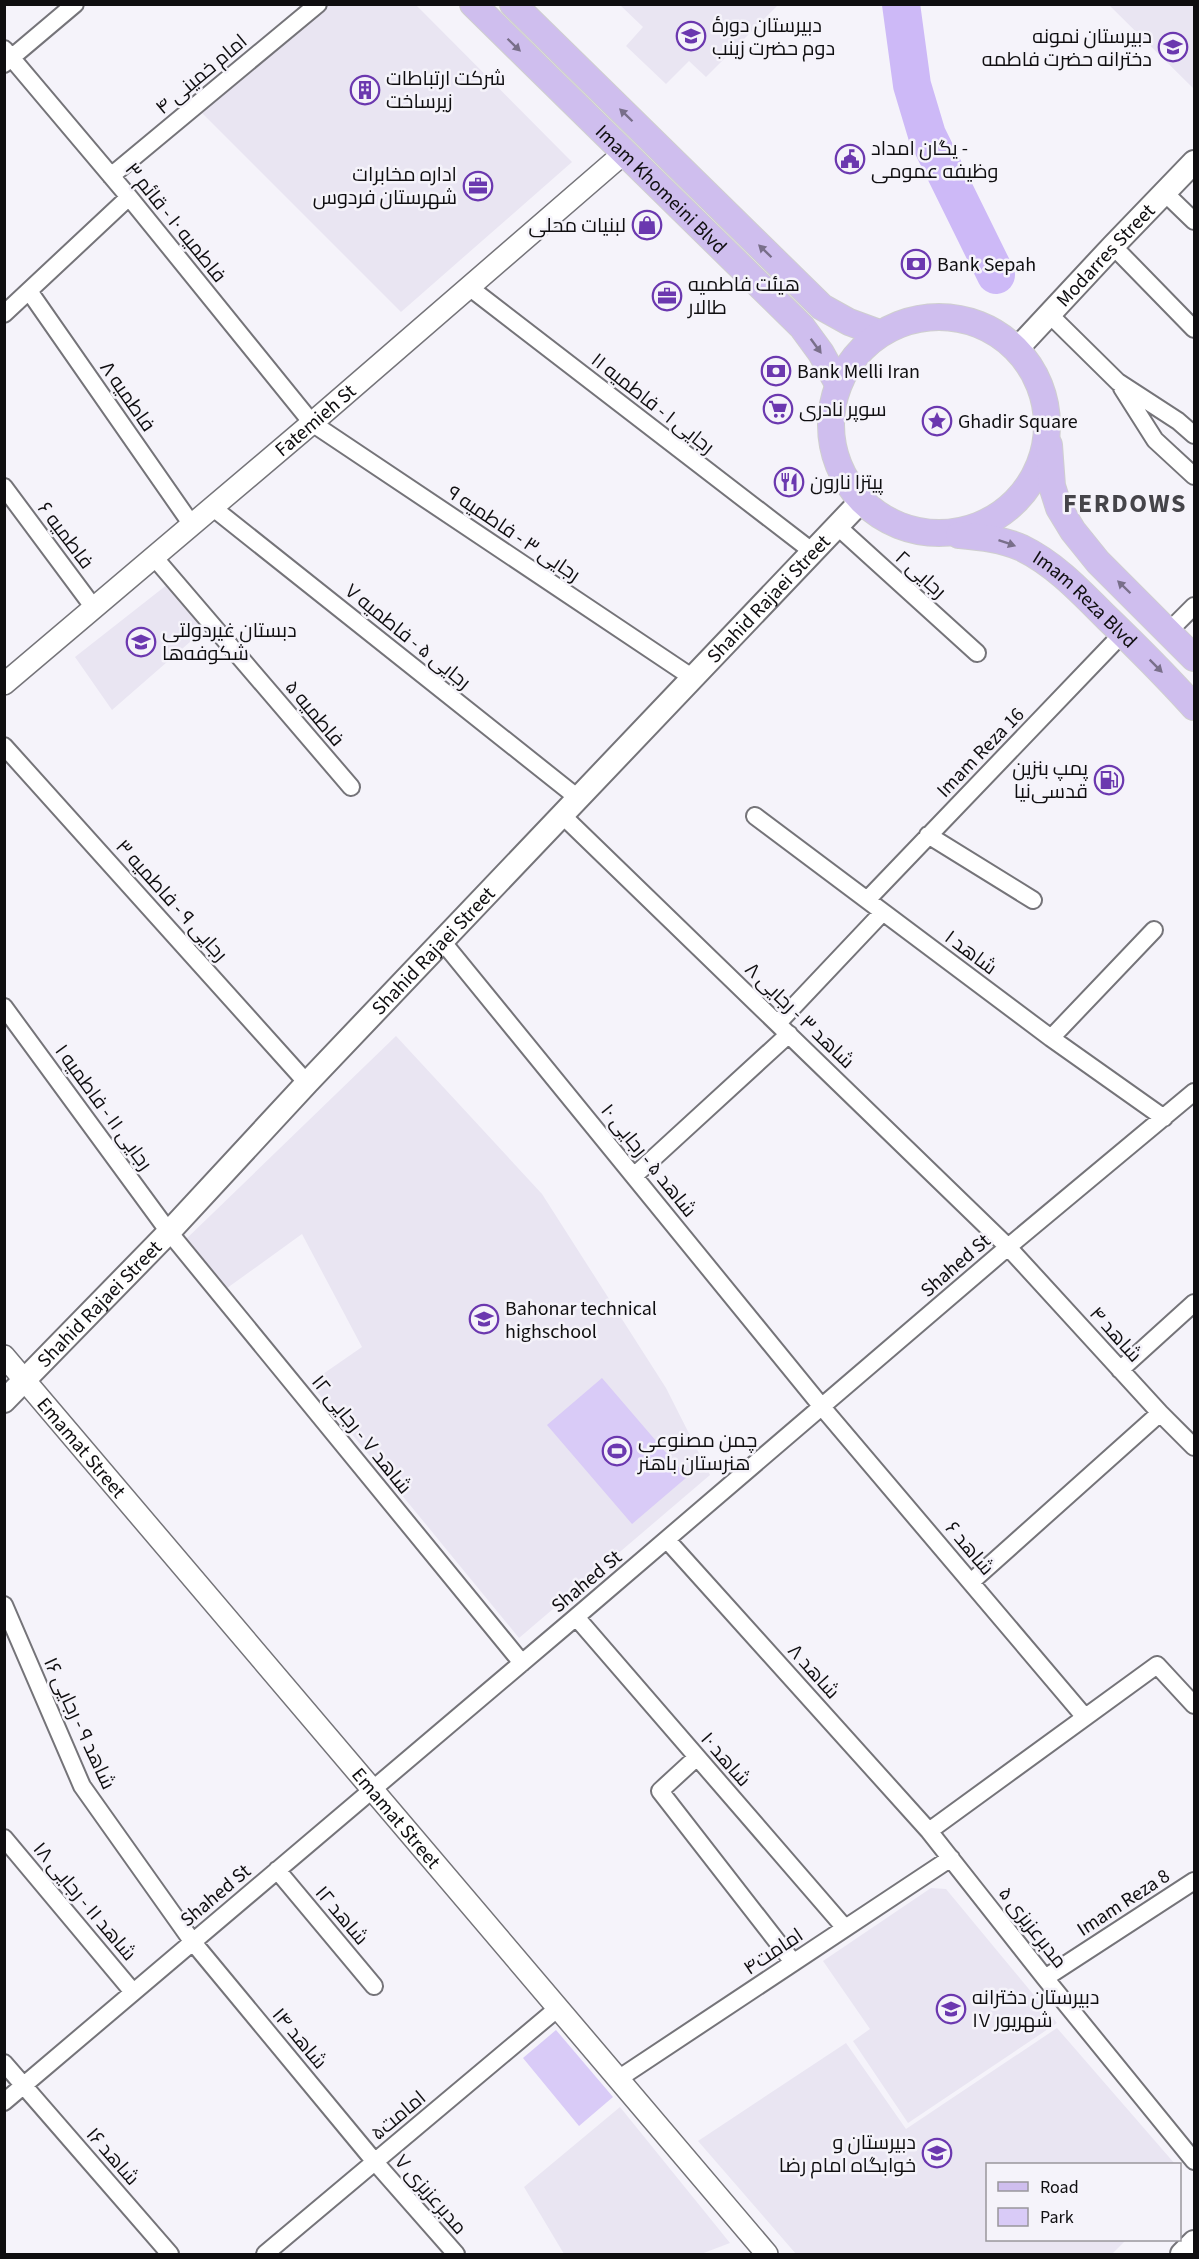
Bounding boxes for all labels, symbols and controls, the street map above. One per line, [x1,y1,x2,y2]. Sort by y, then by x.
place label: دبیرستان دورهٔ دوم حضرت زینب [712,12,835,63]
school or university icon: دبیرستان دورهٔ دوم حضرت زینب [675,20,707,52]
place label: دبیرستان نمونه دخترانه حضرت فاطمه [982,23,1152,74]
street label: امام خمینی ۴ [150,28,254,121]
school or university icon: دبیرستان نمونه دخترانه حضرت فاطمه [1157,31,1189,63]
one-way arrow [507,38,521,52]
place label: شرکت ارتباطات زیرساخت [386,65,505,116]
building icon: شرکت ارتباطات زیرساخت [349,74,381,106]
one-way arrow [619,108,633,122]
street label: Imam Khomeini Blvd [589,119,733,261]
place label: یگان امداد - وظیفه عمومی [871,135,998,186]
public building icon: یگان امداد - وظیفه عمومی [834,143,866,175]
street label: فاطمیه ۱۰ - قائم ۳ [118,157,232,289]
place label: اداره مخابرات شهرستان فردوس [313,161,457,212]
office icon: اداره مخابرات شهرستان فردوس [462,170,494,202]
street label: Modarres Street [1050,198,1162,313]
shop icon: لبنیات محلی [631,209,663,241]
place label: لبنیات محلی [528,212,626,240]
one-way arrow [759,244,773,258]
bank icon: Bank Sepah [900,248,932,280]
place label: Bank Sepah [937,251,1036,279]
place label: هيئت فاطمیه طالار [687,271,800,322]
office icon: هيئت فاطمیه طالار [651,280,683,312]
one-way arrow [810,337,822,353]
street label: رجایی ۱ - فاطمیه ۱۱ [585,347,720,461]
bank icon: Bank Melli Iran [760,355,792,387]
street label: فاطمیه ۸ [93,356,162,438]
place label: Bank Melli Iran [797,358,920,386]
street label: Fatemieh St [269,378,363,464]
supermarket icon: سوپر نادری [762,393,794,425]
place label: سوپر نادری [799,396,887,424]
place icon: Ghadir Square [921,405,953,437]
place label: Ghadir Square [958,408,1078,436]
restaurant icon: پیتزا نارون [773,466,805,498]
place label: پیتزا نارون [810,469,884,497]
street label: رجایی ۳ - فاطمیه ۹ [441,479,586,589]
district label: FERDOWS [1063,485,1187,522]
street label: فاطمیه ۶ [31,496,100,575]
street label: Shahid Rajaei Street [701,529,837,670]
one-way arrow [998,539,1016,548]
street label: رجایی ۲ [889,544,952,605]
street label: Imam Reza Blvd [1027,544,1143,655]
street label: رجایی ۵ - فاطمیه ۷ [338,577,476,696]
one-way arrow [1117,580,1131,594]
place label: دبستان غیردولتی شکوفه‌ها [162,617,297,668]
school or university icon: دبستان غیردولتی شکوفه‌ها [125,626,157,658]
one-way arrow [1149,658,1163,673]
street label: فاطمیه ۵ [278,674,350,753]
street label: Imam Reza 16 [930,701,1031,804]
place label: پمپ بنزین قدسی‌نیا [1012,755,1089,806]
fuel station icon: پمپ بنزین قدسی‌نیا [1093,764,1125,796]
street label: رجایی ۹ - فاطمیه ۳ [109,834,234,968]
street label: Shahid Rajaei Street [366,881,502,1022]
street label: شاهد ۱ [938,924,1002,982]
street label: شاهد ۳ - رجایی ۸ [738,956,860,1075]
street label: رجایی ۱۱ - فاطمیه ۱ [48,1039,159,1176]
street label: شاهد ۵ - رجایی ۱۰ [594,1098,703,1223]
street label: Shahed St [915,1227,997,1304]
street label: Shahid Rajaei Street [31,1234,169,1374]
place label: Bahonar technical highschool [505,1295,657,1346]
street label: شاهد ۴ [1083,1301,1148,1369]
school or university icon: Bahonar technical highschool [468,1303,500,1335]
street label: شاهد ۷ - رجایی ۱۲ [304,1369,418,1500]
street label: Emamat Street [30,1392,132,1505]
place label: چمن مصنوعی هنرستان باهنر [637,1427,757,1478]
sports icon: چمن مصنوعی هنرستان باهنر [601,1435,633,1467]
street label: شاهد ۶ [938,1516,1000,1582]
street label: Shahed St [545,1544,628,1620]
street label: شاهد ۸ [781,1638,846,1705]
street label: شاهد ۹ - رجایی ۱۶ [36,1653,122,1794]
street label: شاهد ۱۰ [694,1726,757,1793]
street label: Emamat Street [345,1762,447,1875]
street label: شاهد ۱۱ - رجایی ۱۸ [26,1836,142,1967]
street label: Shahed St [174,1858,257,1934]
street label: Imam Reza 8 [1072,1862,1176,1943]
street label: شاهد ۱۲ [308,1880,374,1951]
street label: مدبرعزیزی ۵ [991,1881,1073,1974]
street label: امامت۴ [738,1922,809,1982]
place label: دبیرستان دخترانه ۱۷ شهریور [972,1984,1099,2035]
school or university icon: دبیرستان دخترانه ۱۷ شهریور [935,1993,967,2025]
street label: شاهد ۱۴ [265,2002,333,2075]
street label: امامت۵ [365,2084,432,2147]
street label: شاهد ۱۶ [79,2122,145,2192]
place label: دبیرستان و خوابگاه امام رضا [779,2129,916,2180]
school or university icon: دبیرستان و خوابگاه امام رضا [921,2137,953,2169]
street label: مدبرعزیزی ۷ [387,2148,473,2241]
legend [986,2163,1181,2241]
text: Road [1040,2175,1079,2200]
text: Park [1040,2205,1074,2230]

